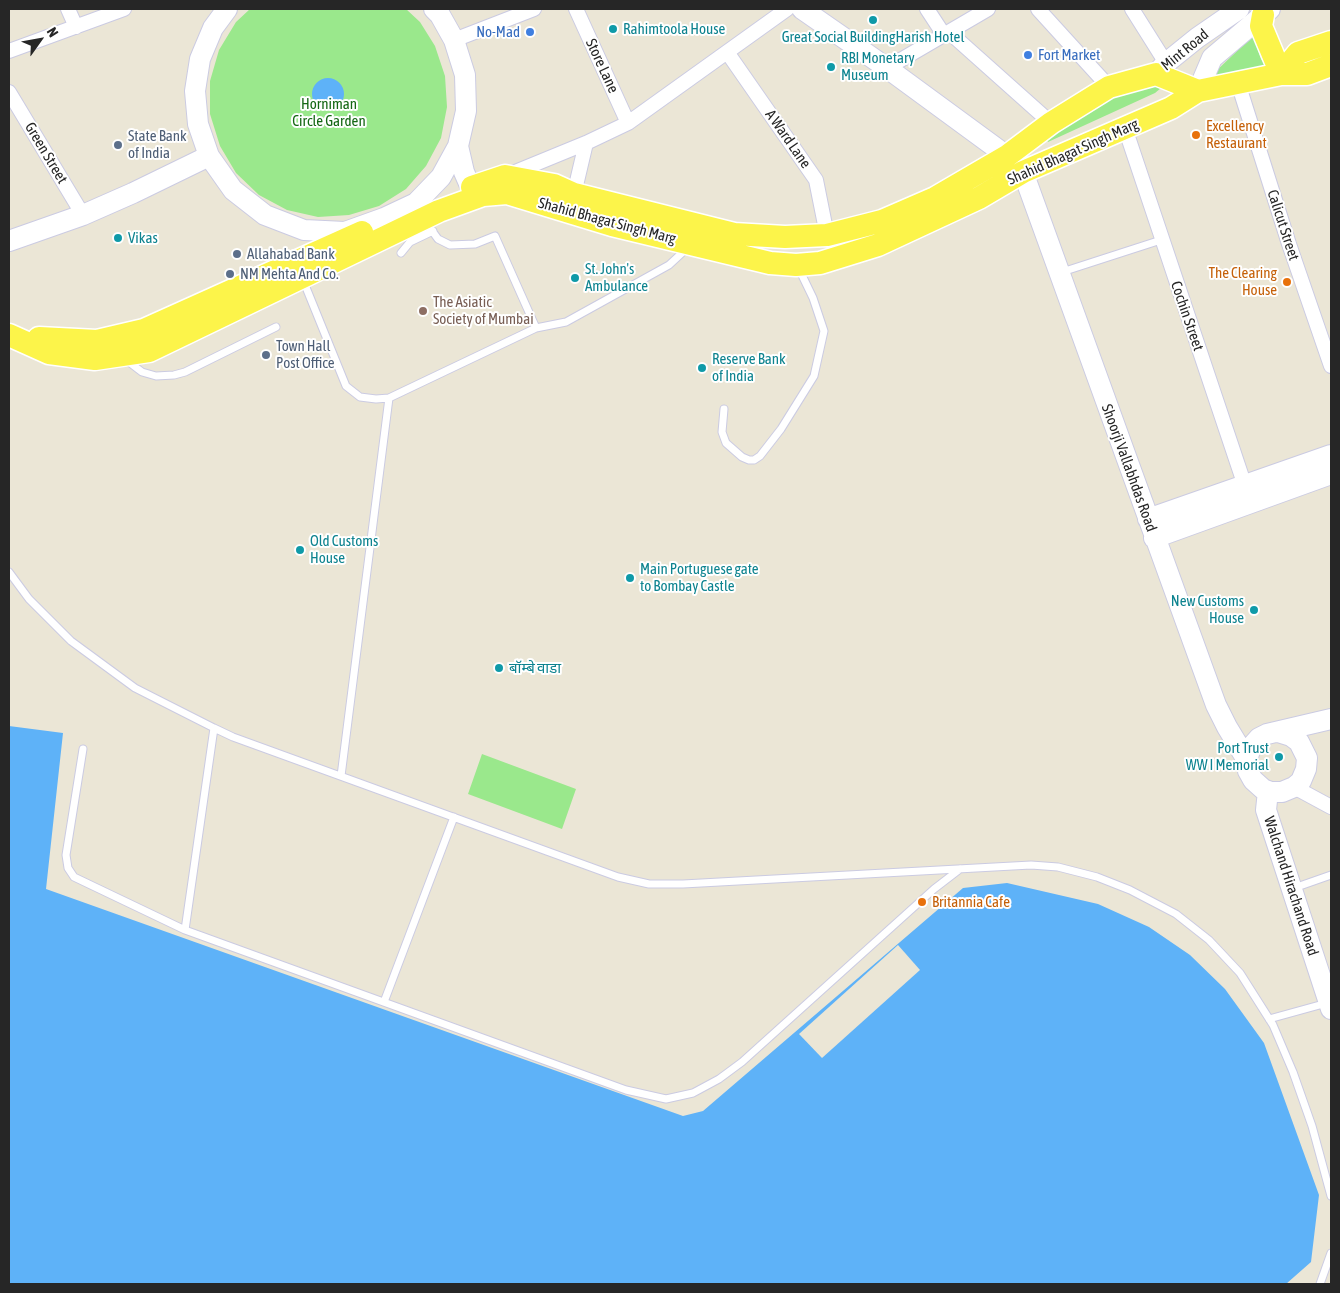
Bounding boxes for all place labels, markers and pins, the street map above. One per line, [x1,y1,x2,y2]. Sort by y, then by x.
marker: Great Social BuildingHarish Hotel [867,14,879,26]
place label: Rahimtoola House [623,20,725,38]
place label: No-Mad [476,23,520,41]
marker: Rahimtoola House [607,23,619,35]
marker: No-Mad [524,26,536,38]
place label: Great Social BuildingHarish Hotel [782,28,964,46]
place label: Fort Market [1038,46,1100,64]
place label: RBI Monetary Museum [841,49,915,84]
marker: Fort Market [1022,49,1034,61]
marker: RBI Monetary Museum [825,61,837,73]
place label: Excellency Restaurant [1206,117,1267,152]
place label: State Bank of India [128,127,187,162]
marker: Excellency Restaurant [1190,129,1202,141]
marker: State Bank of India [112,139,124,151]
place label: Vikas [128,229,158,247]
marker: Vikas [112,232,124,244]
place label: Allahabad Bank [247,245,335,263]
marker: Allahabad Bank [231,248,243,260]
place label: St. John's Ambulance [585,260,648,295]
place label: The Clearing House [1209,264,1277,299]
place label: NM Mehta And Co. [240,265,339,283]
marker: NM Mehta And Co. [224,268,236,280]
marker: St. John's Ambulance [569,272,581,284]
marker: The Clearing House [1281,276,1293,288]
place label: The Asiatic Society of Mumbai [433,293,534,328]
marker: The Asiatic Society of Mumbai [417,305,429,317]
place label: Town Hall Post Office [276,337,335,372]
marker: Town Hall Post Office [260,349,272,361]
place label: Reserve Bank of India [712,350,786,385]
marker: Reserve Bank of India [696,362,708,374]
place label: Old Customs House [310,532,378,567]
marker: Old Customs House [294,544,306,556]
place label: Main Portuguese gate to Bombay Castle [640,560,759,595]
marker: Main Portuguese gate to Bombay Castle [624,572,636,584]
place label: New Customs House [1171,592,1244,627]
marker: New Customs House [1248,604,1260,616]
place label: बॉम्बे वाडा [509,659,561,677]
marker: बॉम्बे वाडा [493,662,505,674]
place label: Port Trust WW I Memorial [1186,739,1269,774]
marker: Port Trust WW I Memorial [1273,751,1285,763]
place label: Britannia Cafe [932,893,1010,911]
marker: Britannia Cafe [916,896,928,908]

